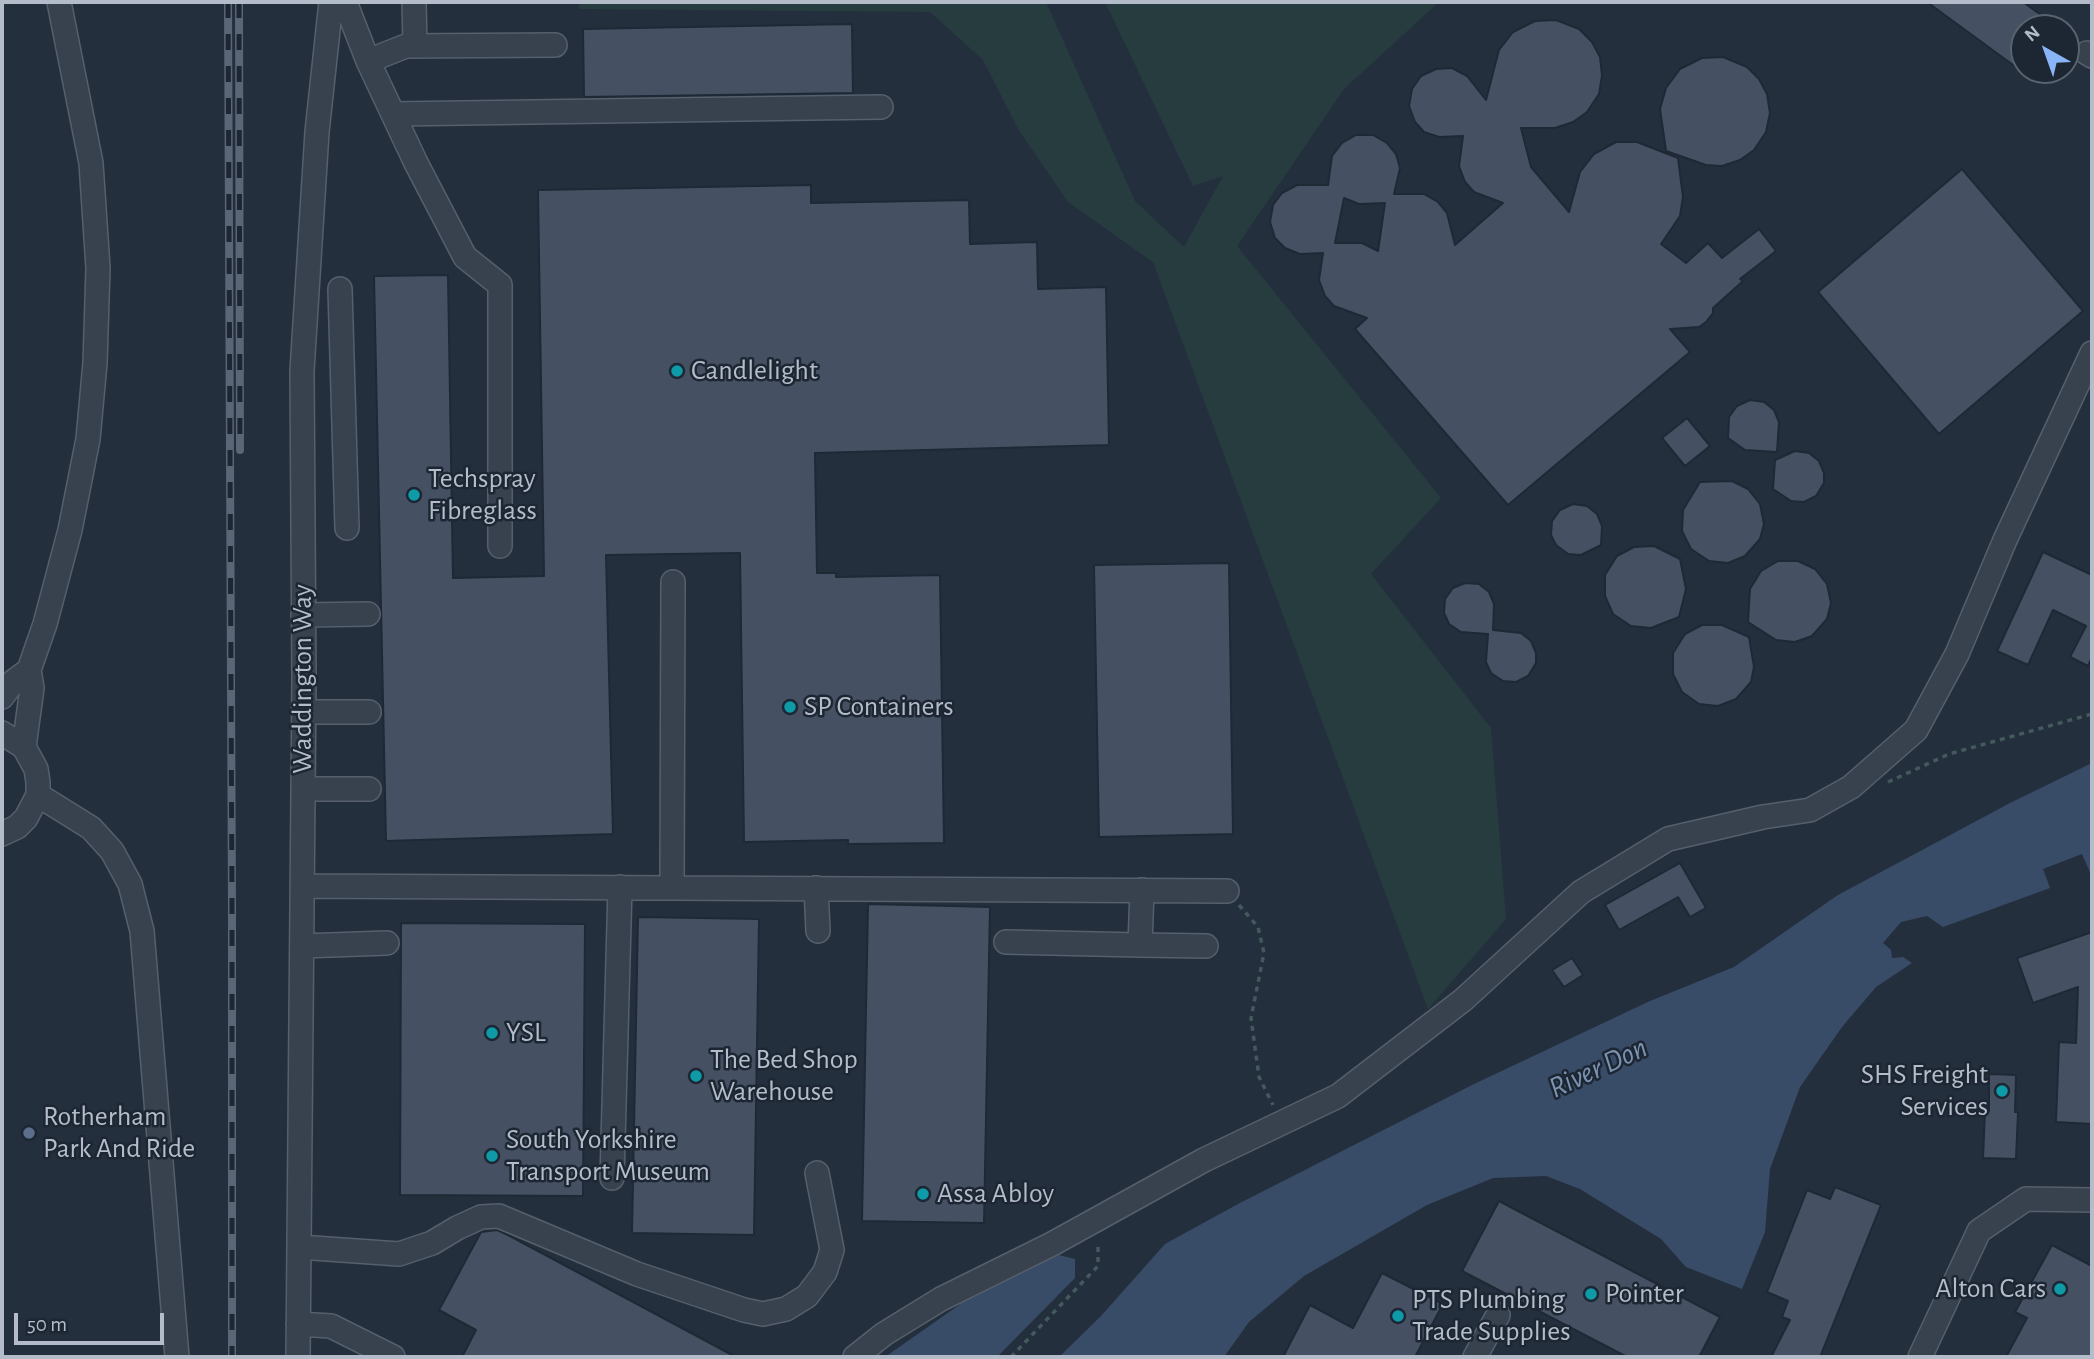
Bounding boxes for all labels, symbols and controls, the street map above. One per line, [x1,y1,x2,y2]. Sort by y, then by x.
north arrow [2010,14,2080,84]
text: N [2021,23,2044,46]
place label: Candlelight [691,354,818,388]
marker: Candlelight [669,363,685,379]
place label: Techspray Fibreglass [428,462,537,528]
marker: Techspray Fibreglass [406,487,422,503]
street label: Waddington Way [286,584,320,774]
place label: SP Containers [804,690,954,724]
marker: SP Containers [782,699,798,715]
place label: YSL [506,1016,546,1050]
marker: YSL [484,1025,500,1041]
water label: River Don [1543,1030,1653,1106]
place label: The Bed Shop Warehouse [710,1043,858,1109]
place label: SHS Freight Services [1861,1058,1988,1124]
marker: The Bed Shop Warehouse [688,1068,704,1084]
marker: SHS Freight Services [1994,1083,2010,1099]
place label: Rotherham Park And Ride [43,1100,195,1166]
place label: South Yorkshire Transport Museum [506,1123,710,1189]
marker: Rotherham Park And Ride [21,1125,37,1141]
marker: South Yorkshire Transport Museum [484,1148,500,1164]
place label: Assa Abloy [937,1177,1054,1211]
marker: Assa Abloy [915,1186,931,1202]
place label: Alton Cars [1935,1272,2046,1306]
place label: Pointer [1605,1277,1684,1311]
marker: Alton Cars [2052,1281,2068,1297]
place label: PTS Plumbing Trade Supplies [1412,1283,1571,1349]
marker: Pointer [1583,1286,1599,1302]
scale bar [18,1300,168,1344]
marker: PTS Plumbing Trade Supplies [1390,1308,1406,1324]
text: 50 m [27,1314,67,1335]

